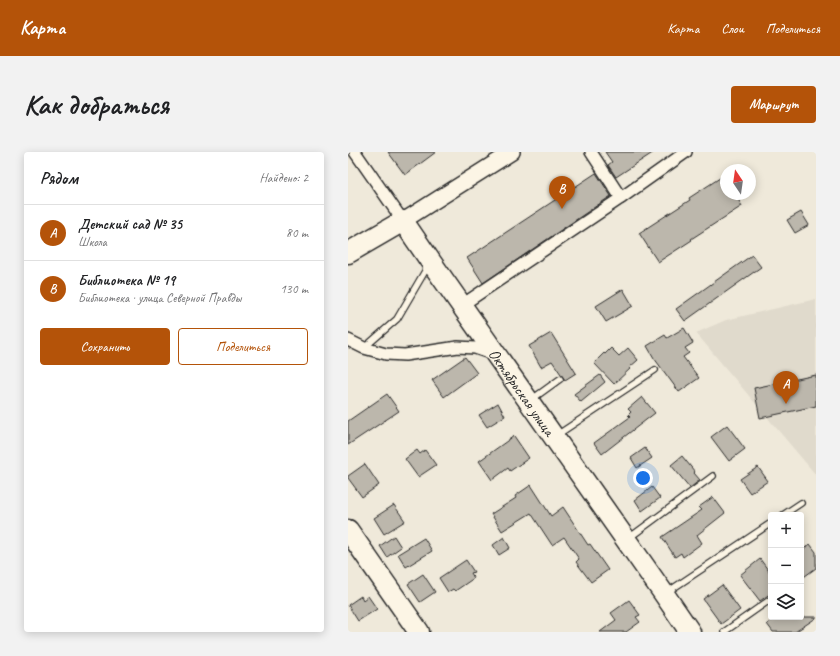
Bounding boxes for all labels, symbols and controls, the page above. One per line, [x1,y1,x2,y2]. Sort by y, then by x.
text: Карта [20,16,65,40]
text: Карта [667,20,699,37]
text: Слои [721,20,744,37]
text: Поделиться [766,20,820,37]
button: Маршрут [731,86,816,123]
text: Как добраться [24,87,169,122]
north arrow [720,164,756,200]
text: Рядом [40,168,78,189]
text: Найдено: 2 [260,170,308,186]
pin: B [549,176,575,209]
text: Детский сад № 35 [78,215,182,234]
text: A [50,225,56,241]
text: 80 m [286,225,308,241]
text: Школа [78,234,107,250]
text: Библиотека № 19 [78,271,175,290]
text: B [50,281,56,297]
text: 130 m [280,281,308,297]
text: Библиотека · улица Северной Правды [78,290,241,306]
button: Сохранить [40,328,170,365]
button: Поделиться [178,328,308,365]
street label: Октябрьская улица [484,345,560,441]
pin: A [773,371,799,404]
your location [633,468,653,488]
map controls [768,512,804,620]
button: + [768,512,804,548]
button: − [768,548,804,584]
button: layers [768,584,804,620]

